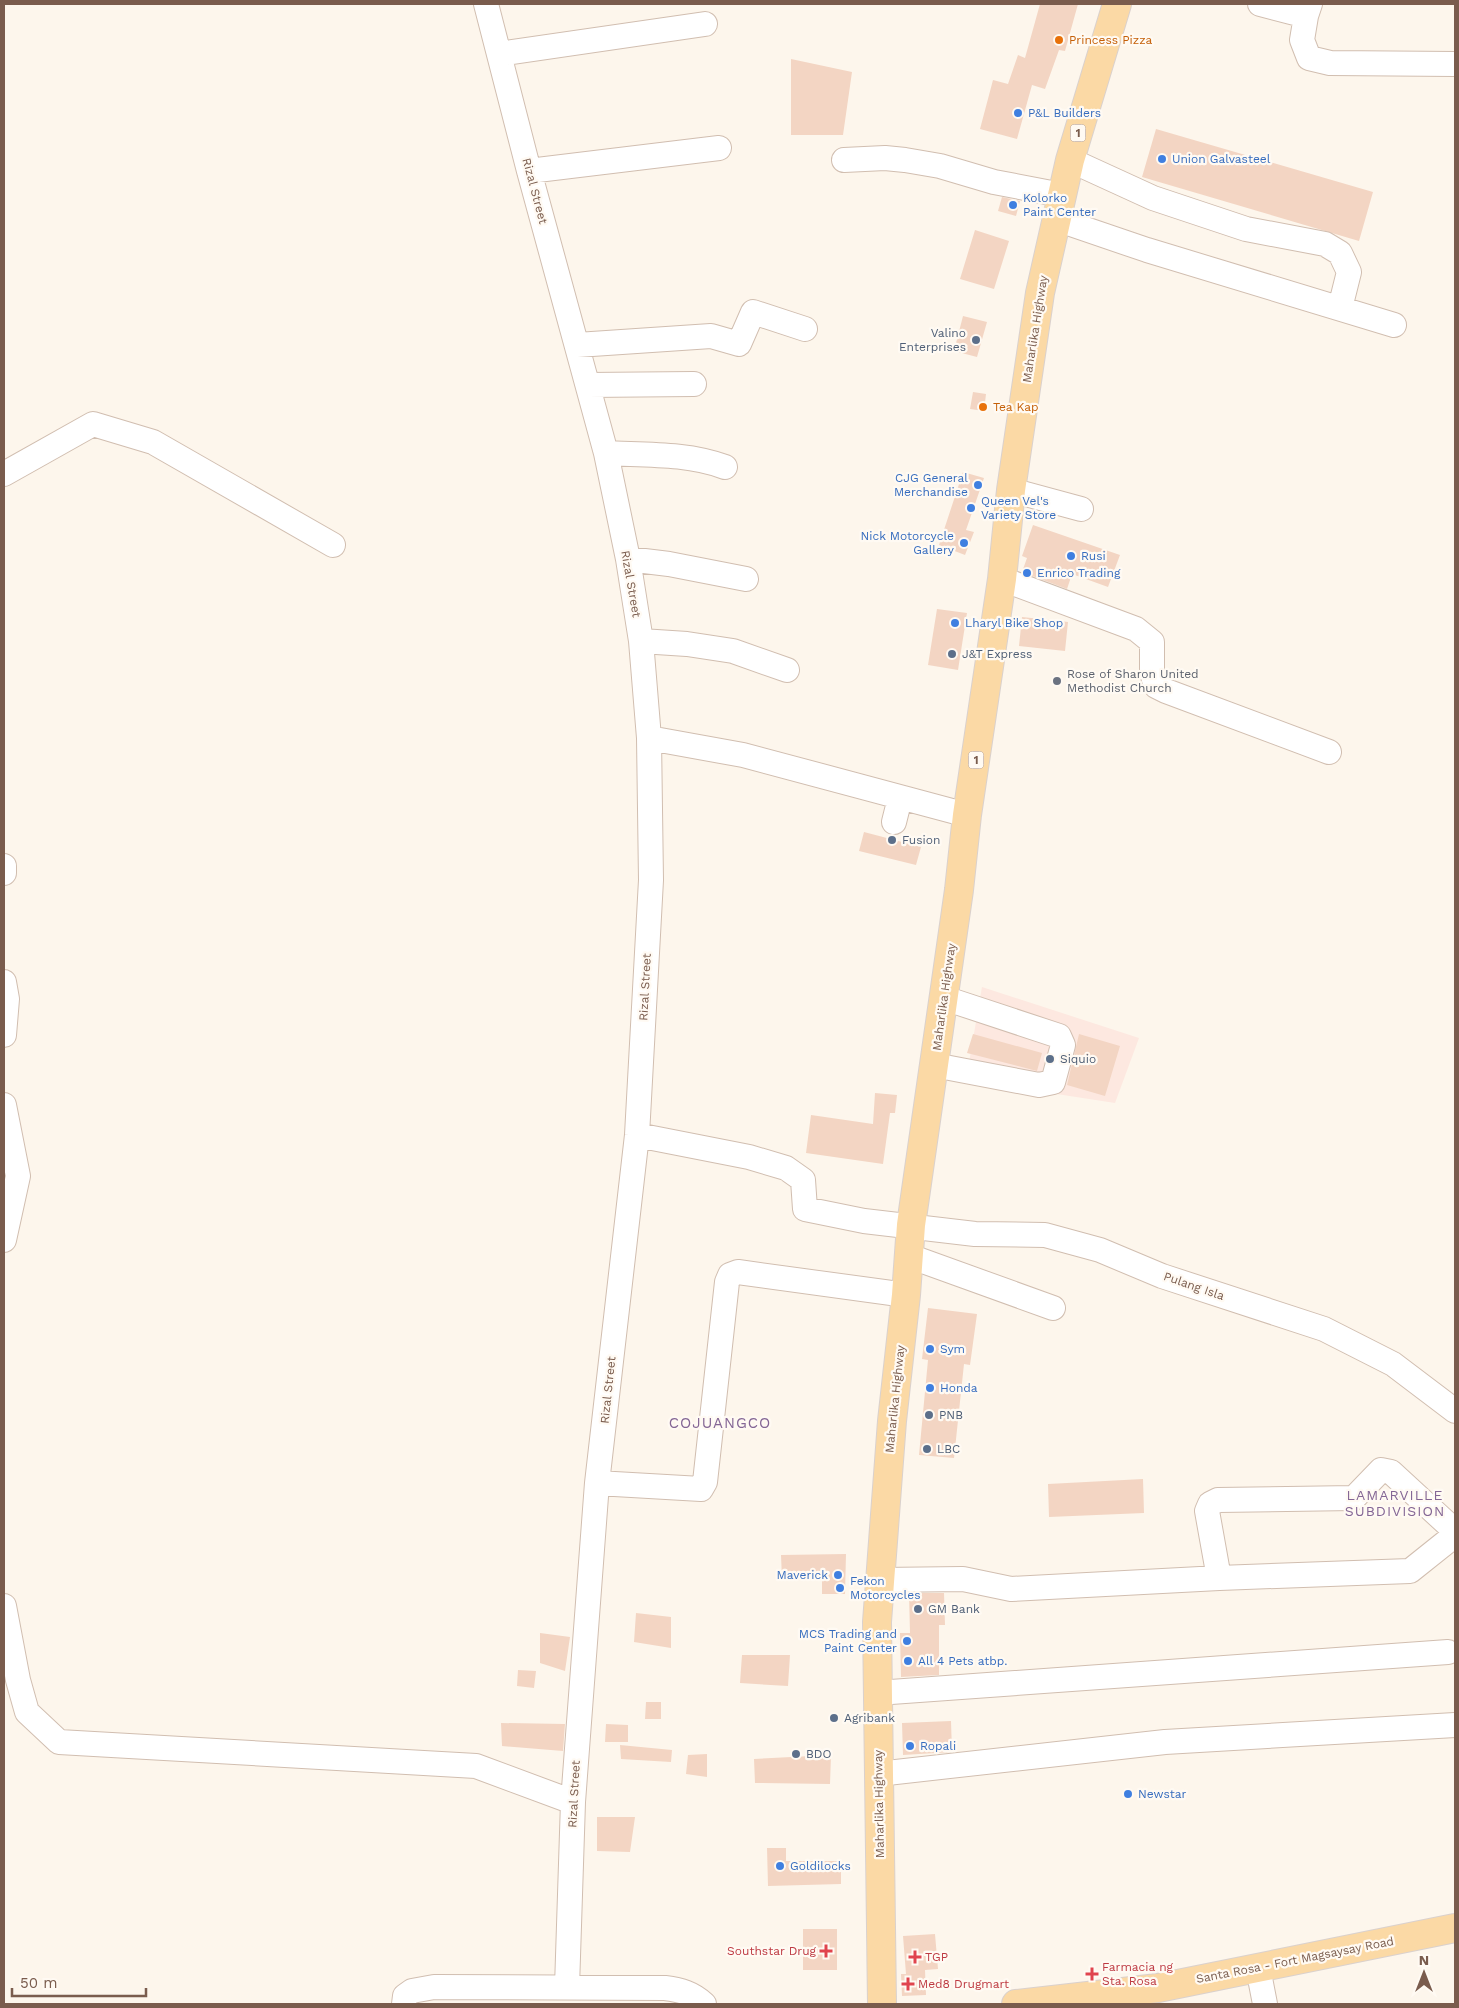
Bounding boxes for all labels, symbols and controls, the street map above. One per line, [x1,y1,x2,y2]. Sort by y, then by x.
place label: Princess Pizza [1069,33,1153,47]
marker: Princess Pizza [1053,34,1065,46]
place label: P&L Builders [1028,106,1101,120]
marker: P&L Builders [1012,107,1024,119]
road number: 1 [1070,125,1086,142]
place label: Union Galvasteel [1172,152,1271,166]
marker: Union Galvasteel [1156,153,1168,165]
street label: Rizal Street [519,156,551,226]
place label: Kolorko Paint Center [1023,191,1096,219]
marker: Kolorko Paint Center [1007,199,1019,211]
street label: Maharlika Highway [1020,274,1051,384]
place label: Valino Enterprises [899,326,966,354]
marker: Valino Enterprises [970,334,982,346]
place label: Tea Kap [993,400,1038,414]
marker: Tea Kap [977,401,989,413]
place label: CJG General Merchandise [894,471,968,499]
marker: CJG General Merchandise [972,479,984,491]
place label: Queen Vel's Variety Store [981,494,1056,522]
marker: Queen Vel's Variety Store [965,502,977,514]
place label: Nick Motorcycle Gallery [860,529,955,557]
marker: Nick Motorcycle Gallery [958,537,970,549]
street label: Rizal Street [618,549,644,619]
place label: Rusi [1081,549,1106,563]
marker: Rusi [1065,550,1077,562]
place label: Enrico Trading [1037,566,1121,580]
marker: Enrico Trading [1021,567,1033,579]
place label: Lharyl Bike Shop [965,616,1063,630]
marker: Lharyl Bike Shop [949,617,961,629]
place label: J&T Express [962,647,1032,661]
marker: J&T Express [946,648,958,660]
place label: Rose of Sharon United Methodist Church [1067,667,1199,695]
marker: Rose of Sharon United Methodist Church [1051,675,1063,687]
road number: 1 [968,752,984,768]
place label: Fusion [902,833,940,847]
marker: Fusion [886,834,898,846]
street label: Maharlika Highway [930,942,959,1052]
street label: Rizal Street [636,953,654,1021]
place label: Siquio [1060,1052,1096,1066]
marker: Siquio [1044,1053,1056,1065]
street label: Pulang Isla [1162,1269,1226,1303]
place label: Sym [940,1342,965,1356]
marker: Sym [924,1343,936,1355]
street label: Maharlika Highway [882,1344,908,1454]
street label: Rizal Street [597,1356,619,1424]
place label: Honda [940,1381,978,1395]
marker: Honda [924,1382,936,1394]
place label: PNB [939,1408,963,1422]
marker: PNB [923,1409,935,1421]
district label: COJUANGCO [669,1414,771,1432]
place label: LBC [937,1442,960,1456]
marker: LBC [921,1443,933,1455]
district label: LAMARVILLE SUBDIVISION [1345,1487,1445,1519]
place label: Maverick [776,1568,828,1582]
marker: Maverick [832,1569,844,1581]
place label: Fekon Motorcycles [850,1574,921,1602]
marker: Fekon Motorcycles [834,1582,846,1594]
place label: GM Bank [928,1602,980,1616]
marker: GM Bank [912,1603,924,1615]
place label: MCS Trading and Paint Center [799,1627,897,1655]
marker: MCS Trading and Paint Center [901,1635,913,1647]
place label: All 4 Pets atbp. [918,1654,1007,1668]
marker: All 4 Pets atbp. [902,1655,914,1667]
place label: Agribank [844,1711,895,1725]
marker: Agribank [828,1712,840,1724]
place label: Ropali [920,1739,956,1753]
marker: Ropali [904,1740,916,1752]
place label: BDO [806,1747,831,1761]
marker: BDO [790,1748,802,1760]
street label: Maharlika Highway [871,1749,887,1858]
street label: Rizal Street [565,1760,583,1828]
place label: Newstar [1138,1787,1187,1801]
marker: Newstar [1122,1788,1134,1800]
place label: Goldilocks [790,1859,851,1873]
marker: Goldilocks [774,1860,786,1872]
street label: Santa Rosa - Fort Magsaysay Road [1195,1934,1395,1986]
place label: Southstar Drug [727,1944,817,1958]
marker: Southstar Drug [820,1945,832,1957]
north arrow [1399,1948,1449,1998]
place label: TGP [925,1950,948,1964]
marker: TGP [909,1951,921,1963]
text: N [1419,1952,1429,1968]
place label: Farmacia ng Sta. Rosa [1102,1960,1174,1988]
scale bar [12,1966,146,1998]
marker: Farmacia ng Sta. Rosa [1086,1968,1098,1980]
text: 50 m [20,1974,57,1992]
place label: Med8 Drugmart [918,1977,1009,1991]
marker: Med8 Drugmart [902,1978,914,1990]

